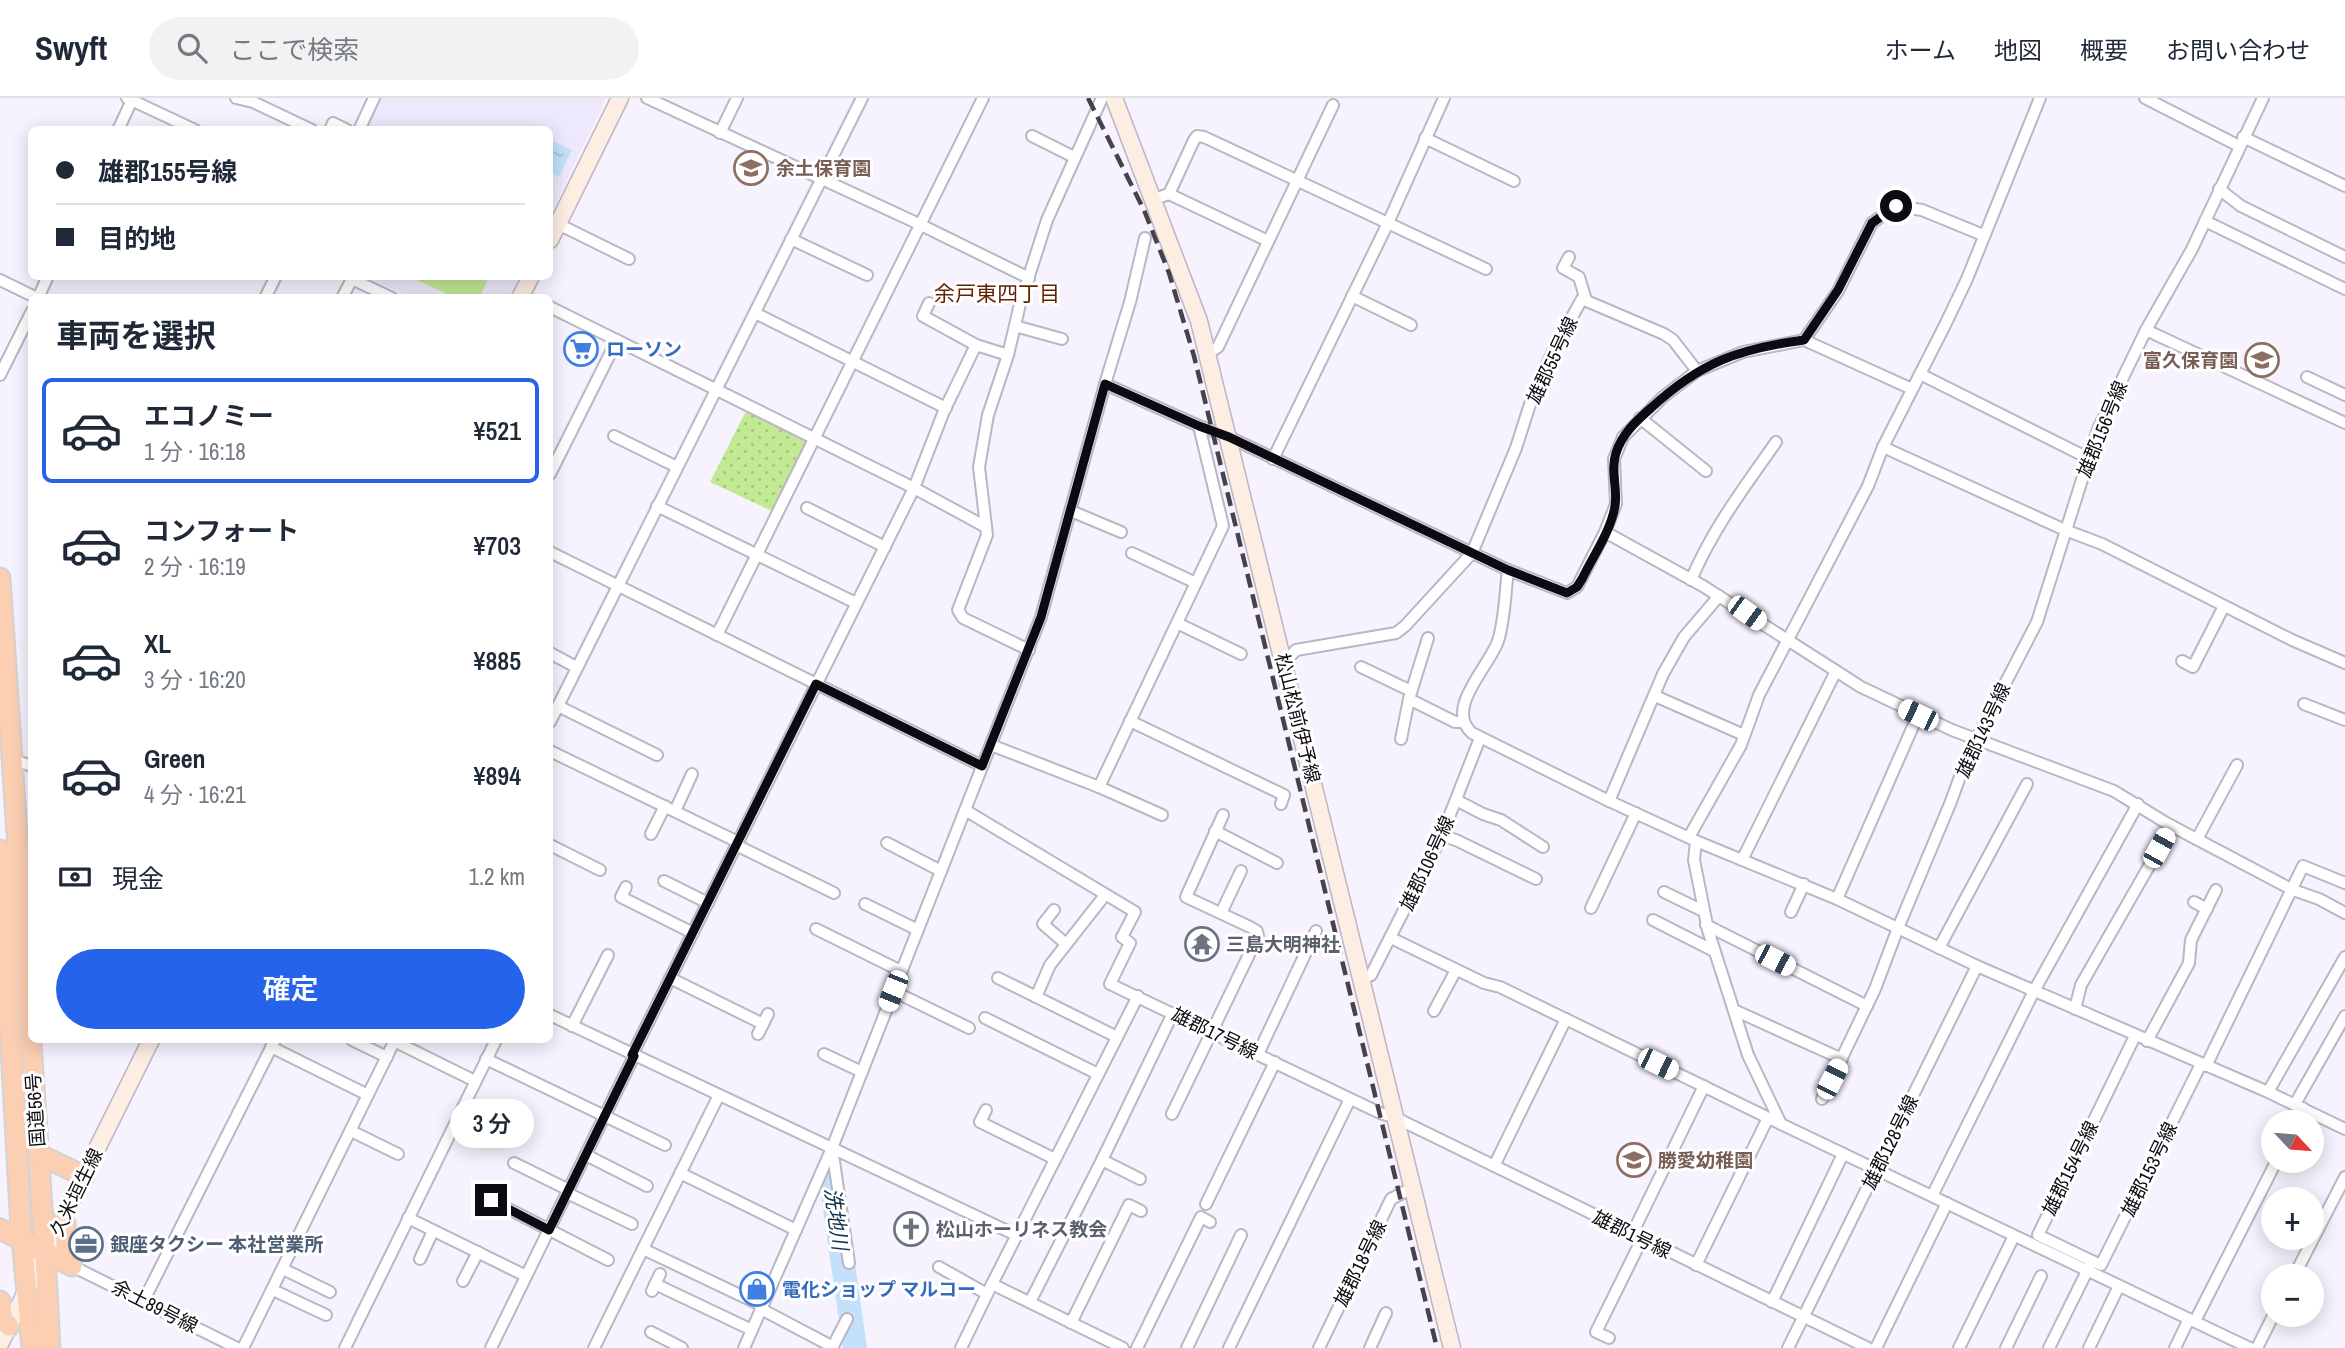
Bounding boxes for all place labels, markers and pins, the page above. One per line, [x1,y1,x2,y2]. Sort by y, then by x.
school or university icon: 余土保育園 [732,149,770,187]
place label: 余土保育園 [776,155,871,181]
supermarket icon: ローソン [562,330,600,368]
place label: ローソン [606,336,682,362]
school or university icon: 富久保育園 [2243,341,2281,379]
place label: 富久保育園 [2143,347,2238,373]
temple icon: 三島大明神社 [1183,925,1221,963]
place label: 三島大明神社 [1226,931,1340,957]
school or university icon: 勝愛幼稚園 [1615,1141,1653,1179]
place label: 勝愛幼稚園 [1658,1147,1753,1173]
church icon: 松山ホーリネス教会 [892,1210,930,1248]
place label: 松山ホーリネス教会 [936,1216,1107,1242]
office icon: 銀座タクシー 本社営業所 [67,1225,105,1263]
place label: 銀座タクシー 本社営業所 [110,1231,323,1257]
shop icon: 電化ショップ マルコー [738,1270,776,1308]
place label: 電化ショップ マルコー [782,1276,976,1302]

